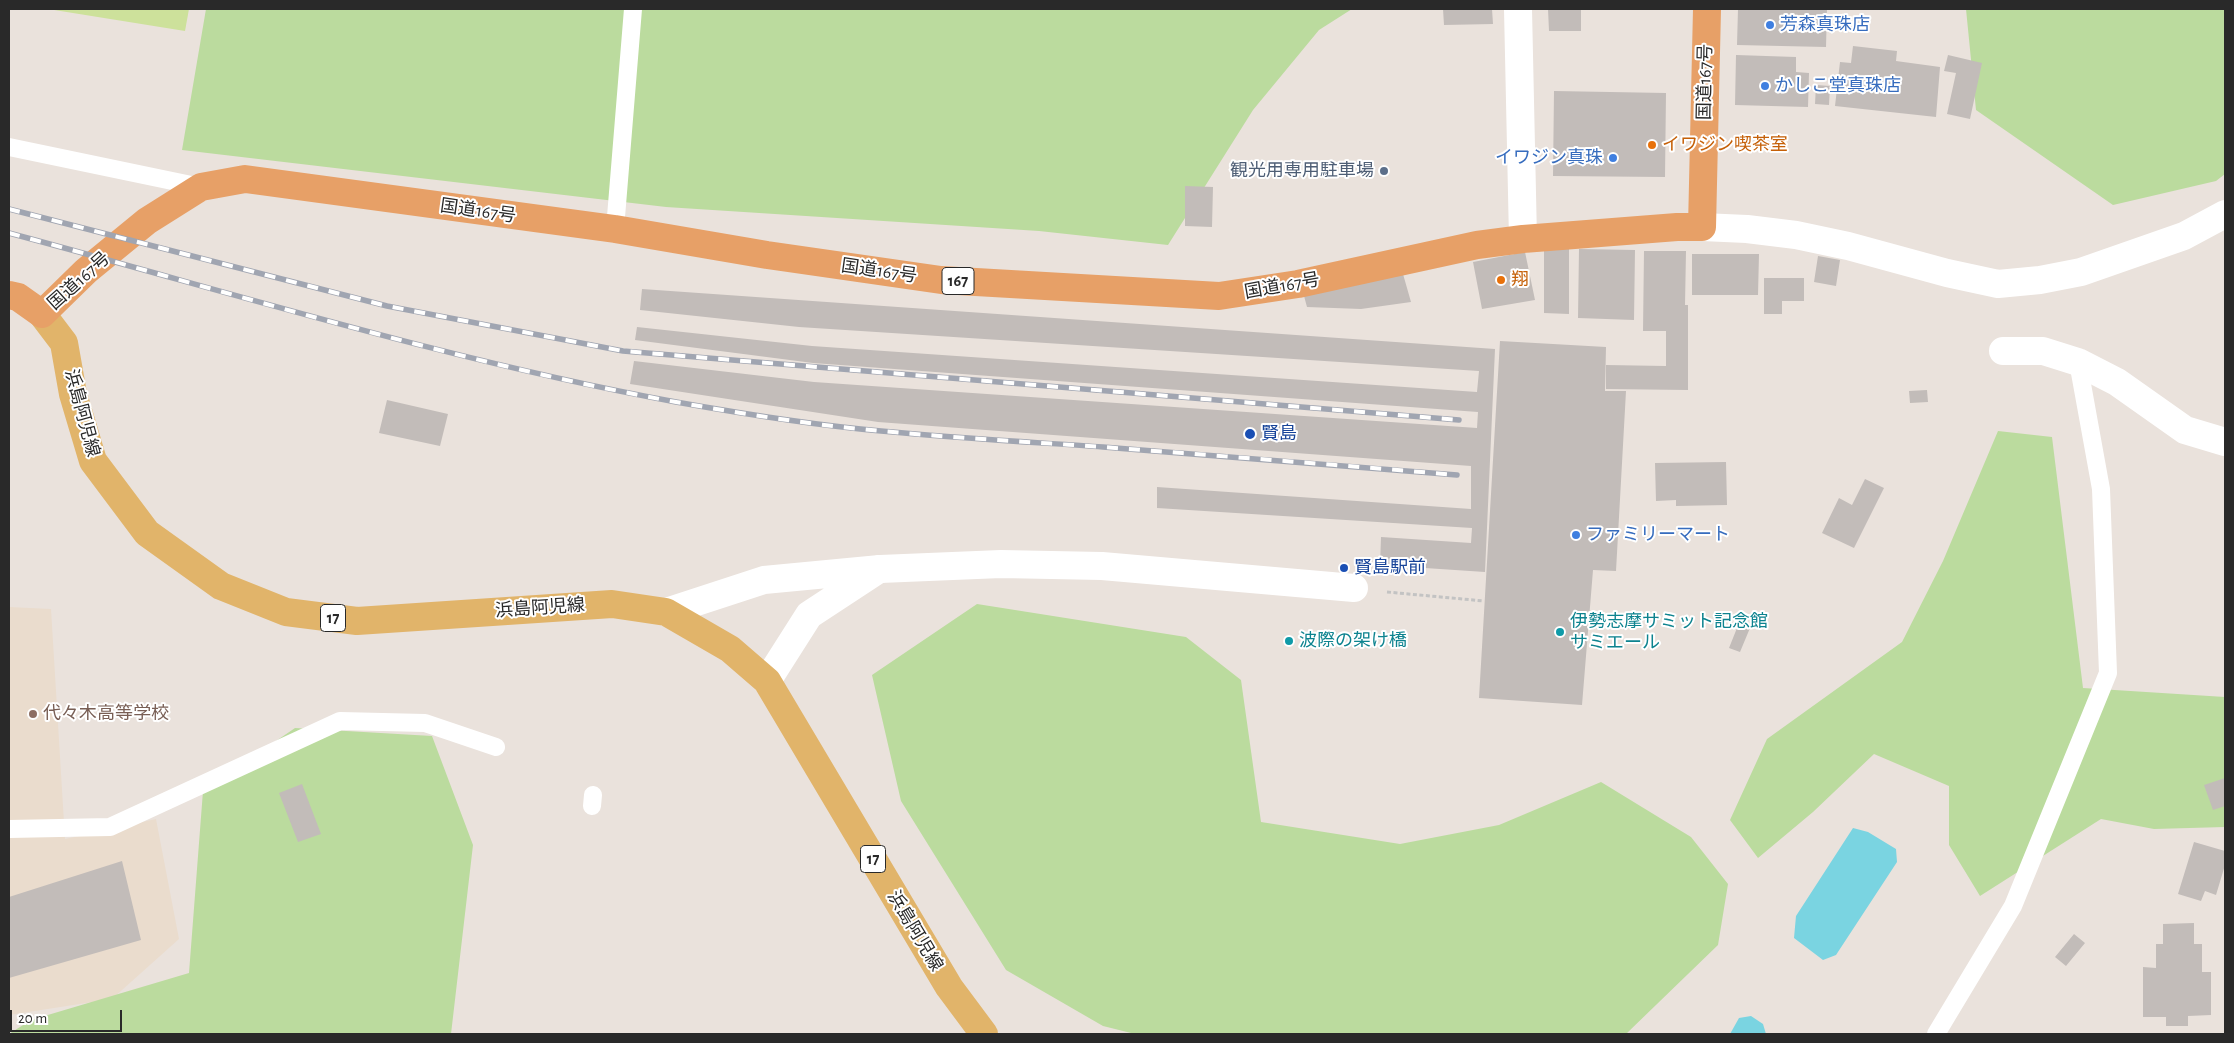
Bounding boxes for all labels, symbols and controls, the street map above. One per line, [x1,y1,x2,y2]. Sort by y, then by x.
place label: 芳森真珠店 [1780,14,1870,36]
marker: 芳森真珠店 [1764,19,1776,31]
street label: 国道167号 [1694,44,1716,120]
place label: かしこ堂真珠店 [1775,75,1901,97]
marker: かしこ堂真珠店 [1759,80,1771,92]
place label: イワジン喫茶室 [1662,134,1788,156]
marker: イワジン喫茶室 [1646,139,1658,151]
place label: イワジン真珠 [1495,147,1603,169]
marker: イワジン真珠 [1607,152,1619,164]
place label: 観光用専用駐車場 [1230,160,1374,182]
marker: 観光用専用駐車場 [1378,165,1390,177]
street label: 国道167号 [439,195,517,227]
street label: 国道167号 [43,247,115,315]
street label: 国道167号 [840,255,918,287]
road number: 167 [942,268,974,294]
street label: 国道167号 [1243,269,1321,303]
place label: 翔 [1511,269,1529,291]
marker: 翔 [1495,274,1507,286]
street label: 浜島阿児線 [60,367,104,459]
place label: 賢島 [1261,423,1297,445]
marker: 賢島 [1243,427,1257,441]
place label: ファミリーマート [1586,524,1730,546]
marker: ファミリーマート [1570,529,1582,541]
place label: 賢島駅前 [1354,557,1426,579]
marker: 賢島駅前 [1338,562,1350,574]
street label: 浜島阿児線 [494,594,586,622]
road number: 17 [320,604,346,632]
place label: 伊勢志摩サミット記念館 サミエール [1570,611,1768,654]
marker: 伊勢志摩サミット記念館 サミエール [1554,626,1566,638]
place label: 波際の架け橋 [1299,630,1407,652]
marker: 波際の架け橋 [1283,635,1295,647]
place label: 代々木高等学校 [43,703,169,725]
marker: 代々木高等学校 [27,708,39,720]
road number: 17 [860,846,886,872]
street label: 浜島阿児線 [883,887,947,975]
scale bar [12,1000,125,1032]
text: 20 m [18,1011,47,1026]

